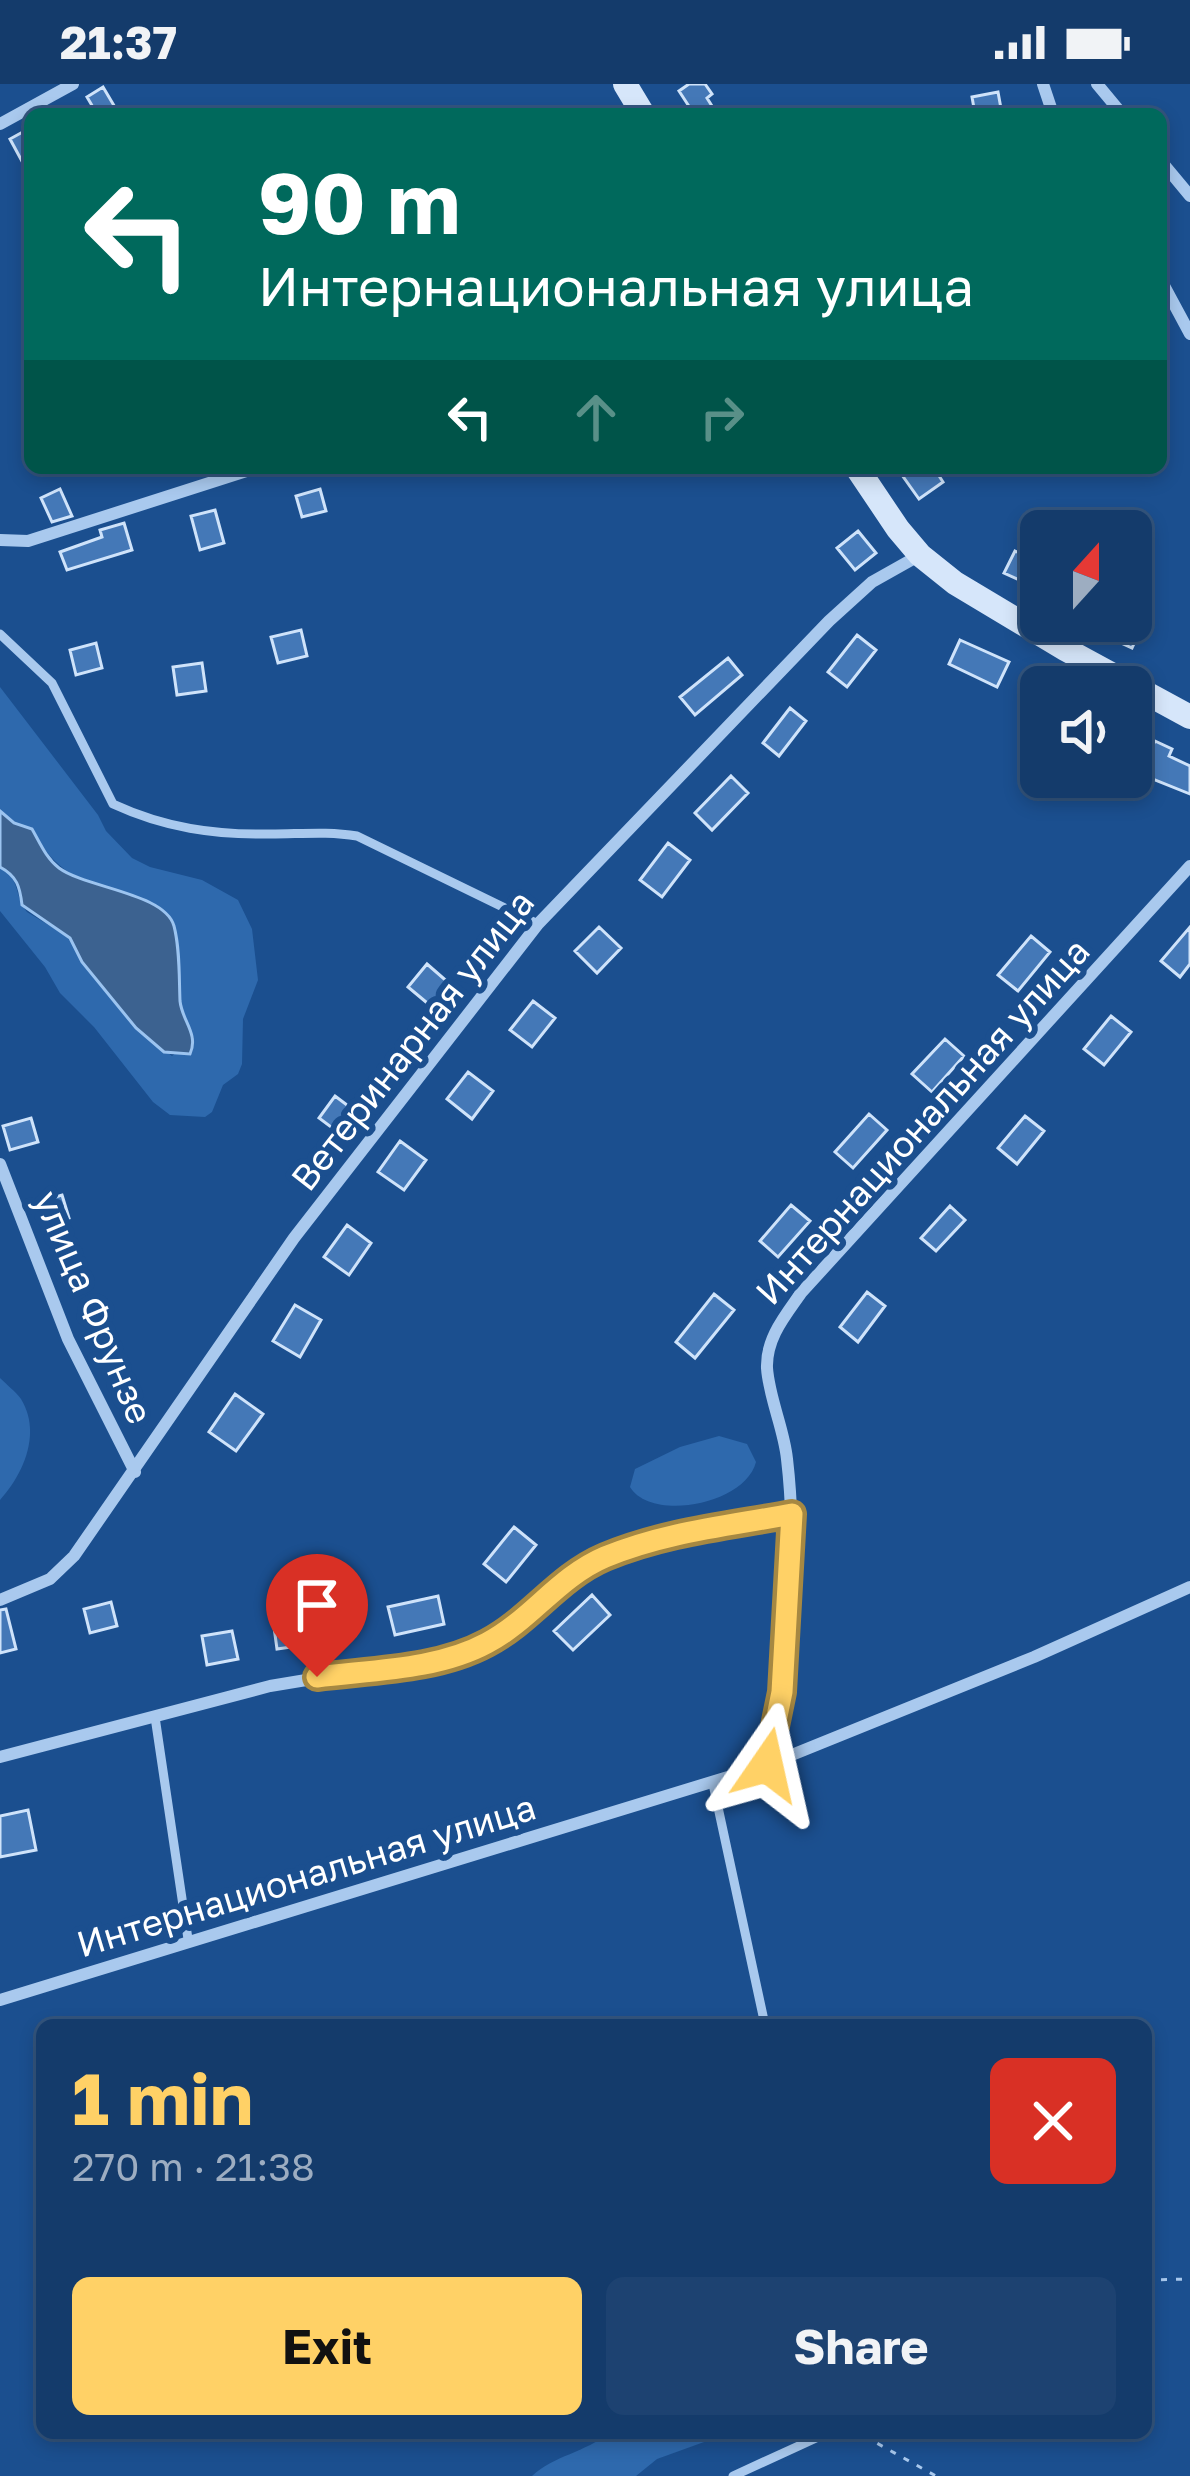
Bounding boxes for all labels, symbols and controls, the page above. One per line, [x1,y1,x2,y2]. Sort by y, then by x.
text: 21:37 [60,15,177,69]
text: 90 m [258,152,460,252]
icon: left [60,156,216,312]
text: Интернациональная улица [258,253,974,318]
icon: left [437,384,503,450]
icon: ahead [563,384,629,450]
icon: right [689,384,755,450]
north arrow [1020,510,1152,642]
map controls [1020,510,1152,798]
button: sound [1020,666,1152,798]
street label: Ветеринарная улица [282,882,542,1198]
street label: Интернациональная улица [746,929,1098,1313]
street label: улица Фрунзе [26,1184,162,1430]
pin [266,1554,368,1677]
icon: arrive [284,1572,350,1638]
position arrow [704,1702,830,1828]
street label: Интернациональная улица [71,1785,541,1965]
text: 1 min [72,2054,253,2141]
button: close [990,2058,1116,2184]
text: 270 m · 21:38 [72,2143,315,2190]
button: Exit [72,2277,582,2415]
button: Share [606,2277,1116,2415]

